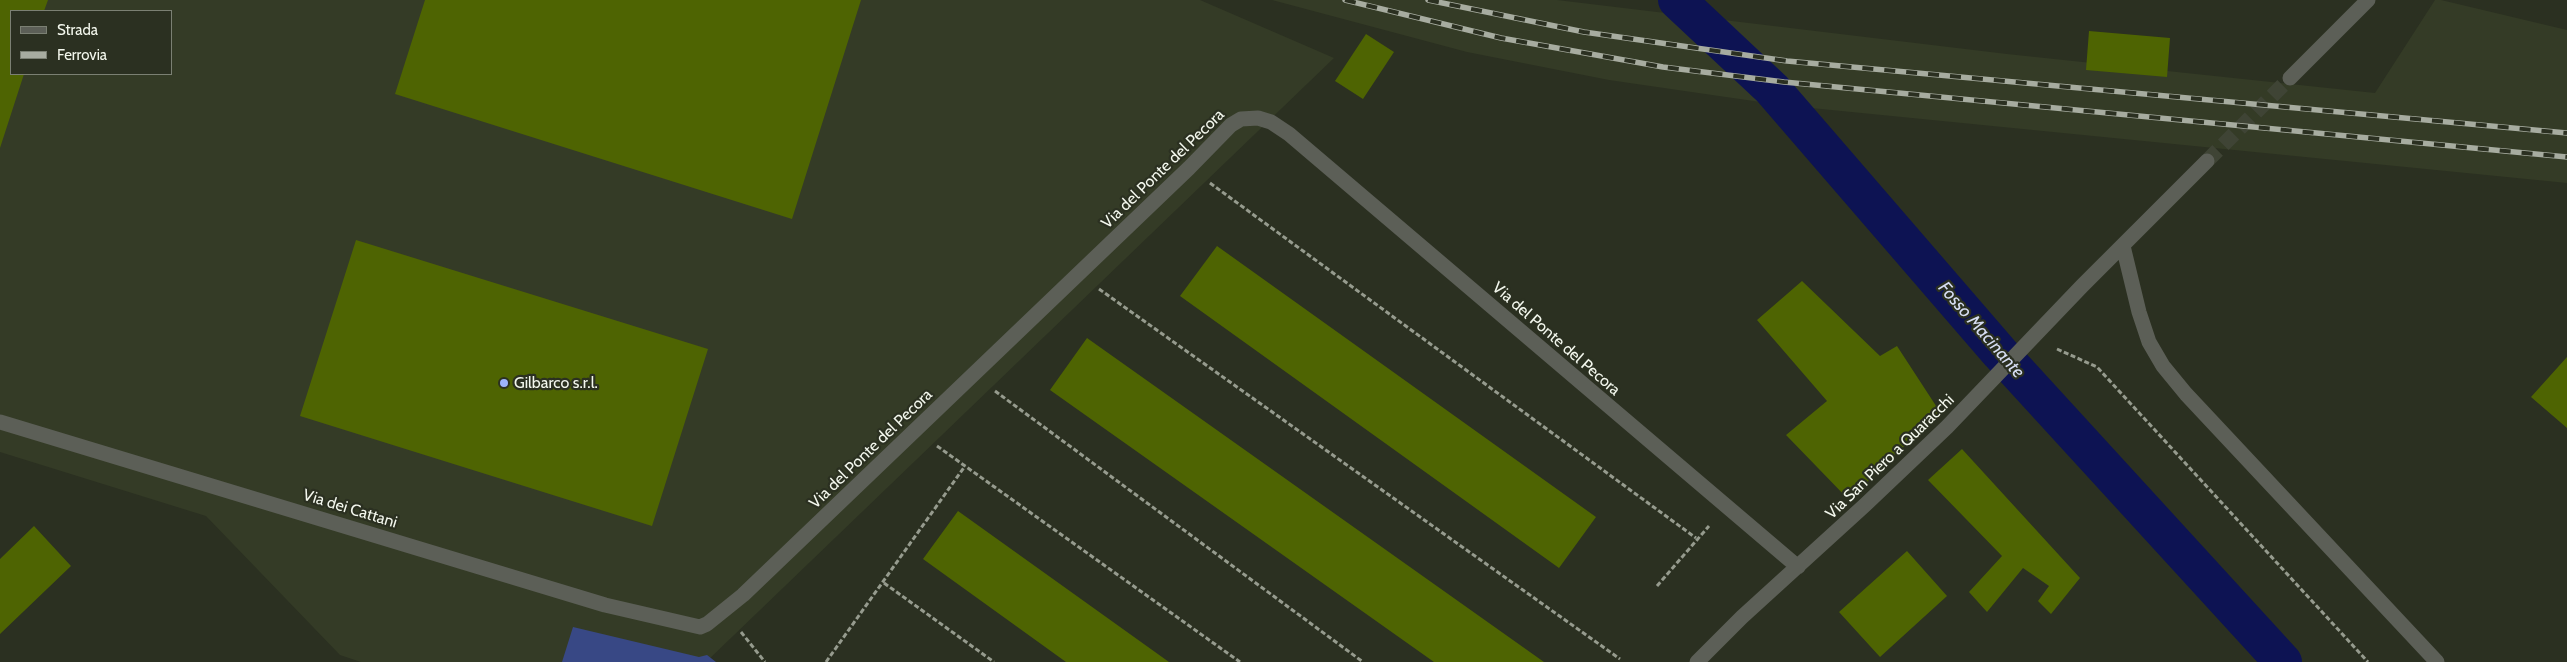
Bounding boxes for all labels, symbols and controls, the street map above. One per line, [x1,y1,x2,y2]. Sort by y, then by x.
legend [10,10,172,75]
text: Strada [57,21,98,39]
text: Ferrovia [57,46,107,64]
street label: Via del Ponte del Pecora [1098,105,1228,233]
water label: Fosso Macinante [1933,277,2029,383]
street label: Via del Ponte del Pecora [1488,278,1624,400]
place label: Gilbarco s.r.l. [514,373,598,393]
marker: Gilbarco s.r.l. [498,377,510,389]
street label: Via del Ponte del Pecora [806,385,936,513]
street label: Via San Piero a Quaracchi [1822,391,1958,523]
street label: Via dei Cattani [301,486,399,532]

